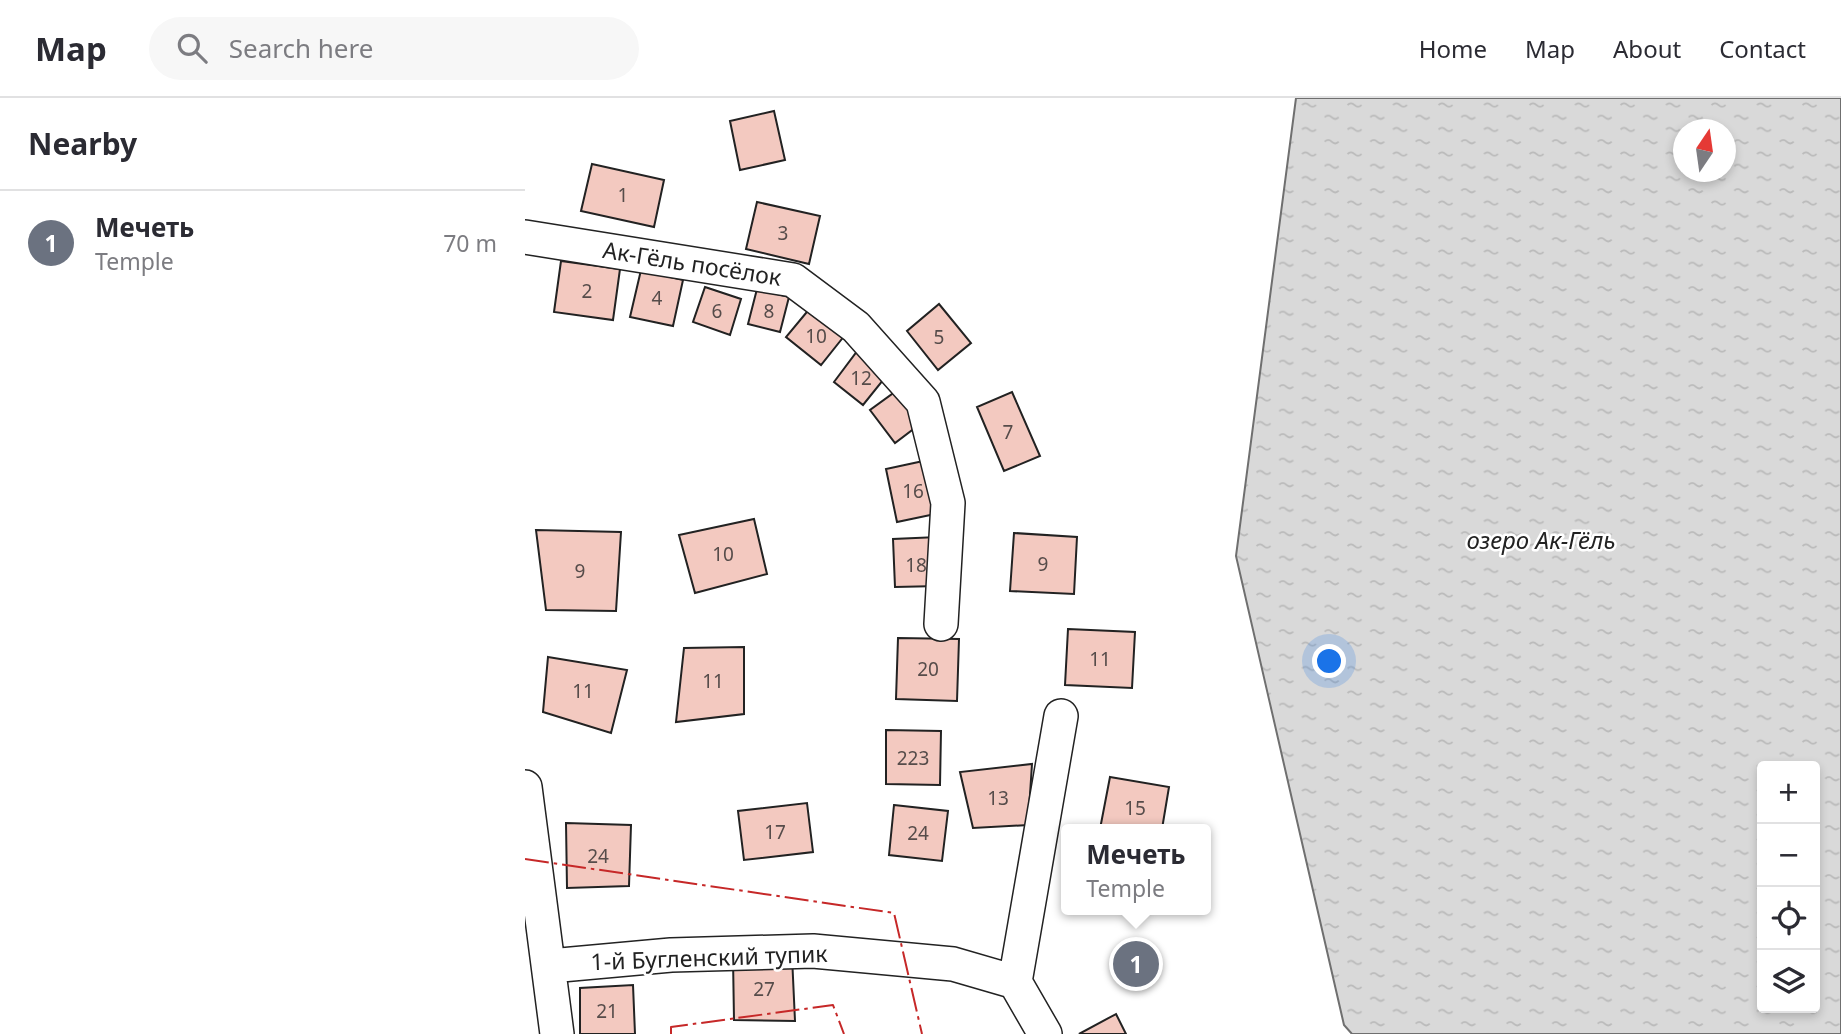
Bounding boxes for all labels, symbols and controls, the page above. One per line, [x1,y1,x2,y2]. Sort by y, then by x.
search box [149,17,639,80]
text: Map [35,26,107,71]
icon: search [173,29,211,67]
text: Search here [229,30,373,66]
text: Home [1419,32,1487,65]
text: Map [1525,32,1575,65]
text: About [1613,32,1681,65]
text: Contact [1719,32,1806,65]
north arrow [1673,119,1736,182]
text: Nearby [28,123,137,164]
house number: 1 [618,182,628,208]
text: Мечеть [95,209,194,245]
house number: 3 [778,220,788,246]
text: 1 [44,227,58,259]
text: 70 m [443,227,497,259]
street label: Ак-Гёль посёлок [601,233,784,293]
text: Temple [95,245,174,277]
house number: 2 [582,278,592,304]
house number: 4 [652,285,663,311]
house number: 6 [712,298,722,324]
house number: 8 [764,298,774,324]
house number: 10 [805,323,827,349]
house number: 5 [934,324,944,350]
house number: 12 [850,365,872,391]
house number: 7 [1003,419,1013,445]
house number: 16 [902,478,924,504]
water label: озеро Ак-Гёль [1466,523,1616,556]
house number: 10 [712,541,734,567]
house number: 9 [1038,551,1048,577]
house number: 18 [905,552,927,578]
house number: 9 [575,558,585,584]
your location [1312,644,1346,678]
house number: 11 [1089,646,1111,672]
house number: 20 [917,656,939,682]
house number: 11 [702,668,724,694]
house number: 11 [572,678,594,704]
house number: 223 [897,745,929,771]
map controls [1757,761,1820,1013]
button: + [1757,761,1820,824]
house number: 13 [987,785,1009,811]
house number: 15 [1124,795,1146,821]
house number: 17 [764,819,786,845]
house number: 24 [907,820,929,846]
popup [1061,824,1211,915]
button: − [1757,824,1820,887]
text: Мечеть [1086,836,1186,872]
house number: 24 [587,843,609,869]
text: Temple [1086,872,1165,904]
button: locate [1757,887,1820,950]
street label: 1-й Бугленский тупик [590,937,829,977]
pin: 1 [1113,938,1159,990]
button: layers [1757,950,1820,1013]
house number: 27 [753,976,775,1002]
house number: 21 [596,998,618,1024]

